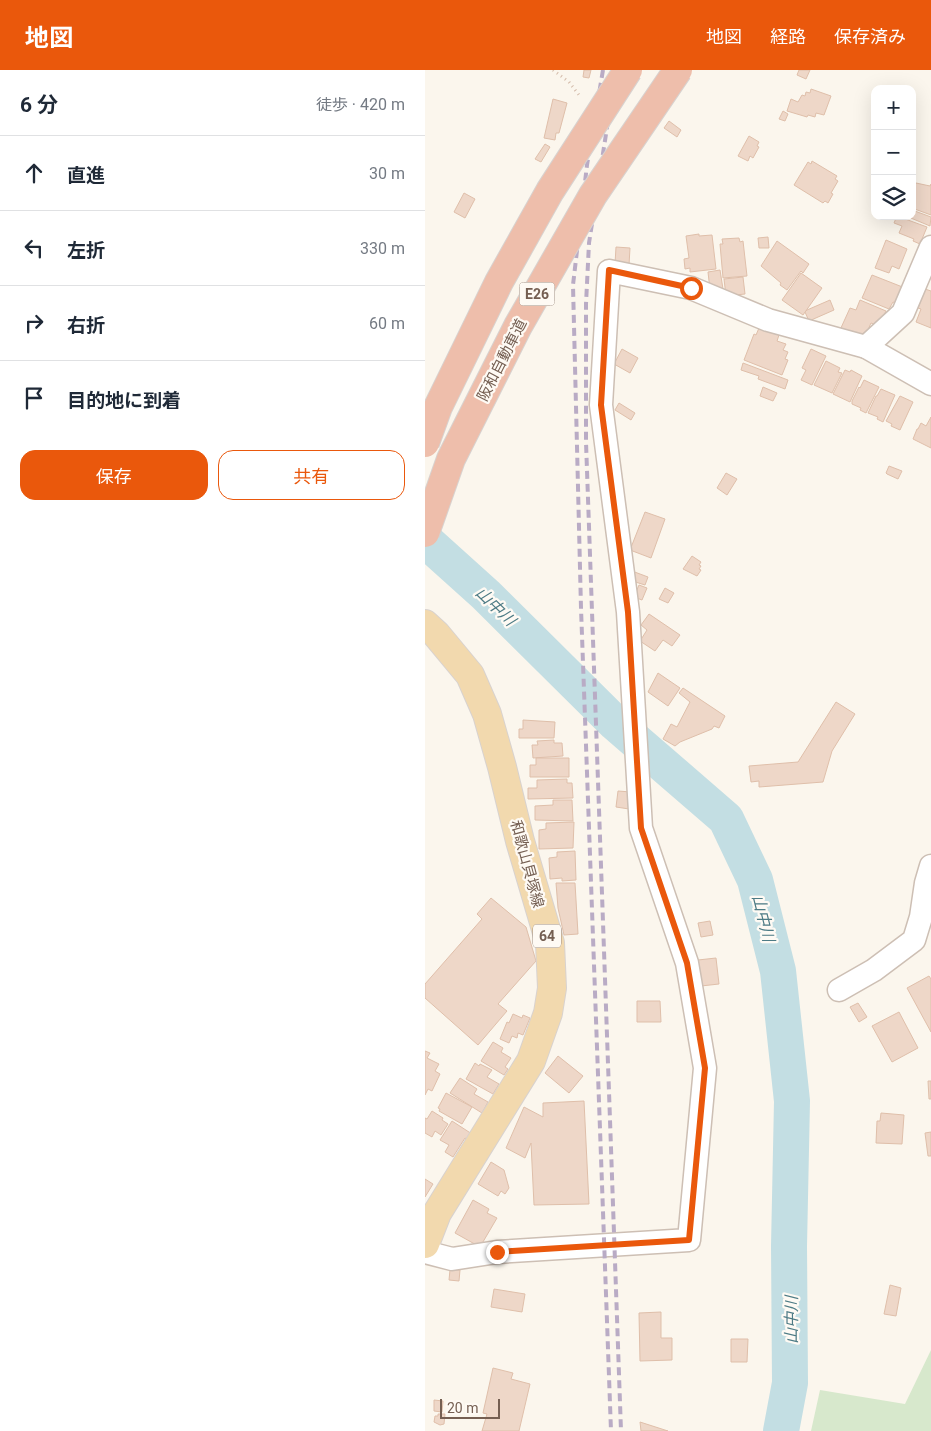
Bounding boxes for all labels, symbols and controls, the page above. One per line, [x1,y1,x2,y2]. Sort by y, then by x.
text: 地図 [25,24,73,52]
text: 地図 [706,26,742,47]
text: 経路 [770,26,806,47]
text: 保存済み [834,26,906,47]
map controls [871,85,916,220]
button: + [871,85,916,130]
text: 6 分 [20,93,58,117]
text: 徒歩 · 420 m [316,95,405,114]
button: − [871,130,916,175]
icon: ahead [20,159,48,187]
text: 直進 [67,164,105,187]
text: 30 m [369,164,405,183]
button: layers [871,175,916,220]
icon: left [20,234,48,262]
text: 左折 [67,239,105,262]
text: 330 m [360,239,405,258]
route start [680,277,703,300]
road number: E26 [519,282,555,305]
icon: right [20,309,48,337]
text: 右折 [67,314,105,337]
text: 60 m [369,314,405,333]
street label: 阪和自動車道 [474,316,530,404]
icon: arrive [20,384,48,412]
text: 目的地に到着 [67,389,181,412]
button: 保存 [20,450,208,500]
button: 共有 [218,450,405,500]
water label: 山中川 [472,583,521,631]
street label: 和歌山貝塚線 [507,818,547,910]
water label: 山中川 [748,893,779,946]
road number: 64 [533,924,561,948]
route end [486,1241,509,1264]
water label: 山中川 [782,1294,801,1344]
scale bar [440,1396,500,1419]
text: 20 m [447,1400,479,1416]

